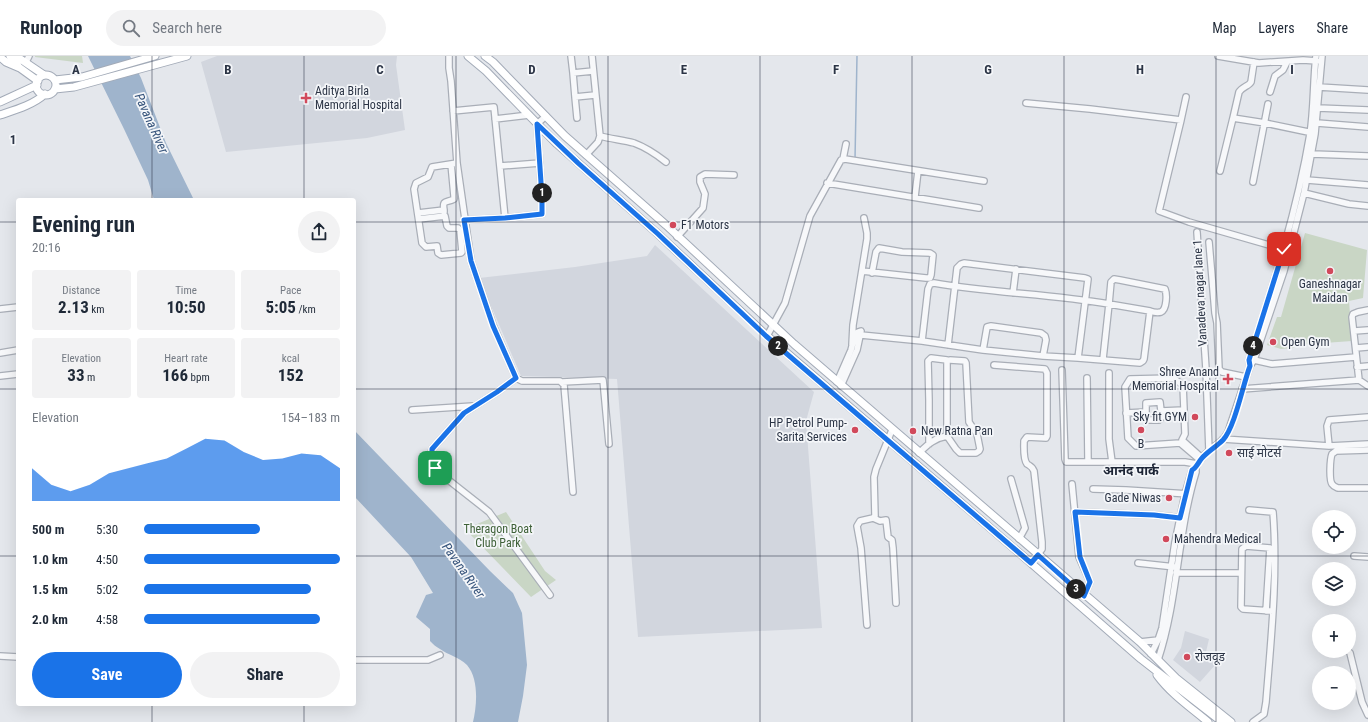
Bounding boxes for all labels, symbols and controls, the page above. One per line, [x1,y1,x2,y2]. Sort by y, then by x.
search box [106,10,386,46]
text: Runloop [20,16,82,39]
icon: search [120,17,142,39]
text: Search here [152,19,222,37]
text: Map [1212,20,1236,36]
text: Layers [1258,20,1295,36]
text: Share [1317,20,1348,36]
text: A [72,62,80,77]
text: B [224,62,232,77]
text: C [376,62,384,77]
text: D [528,62,536,77]
text: E [681,62,688,77]
text: F [833,62,839,77]
text: G [984,62,992,77]
text: H [1136,62,1144,77]
text: I [1290,62,1294,77]
place label: Aditya Birla Memorial Hospital [315,84,402,112]
water label: Pavana River [132,91,172,157]
marker: Aditya Birla Memorial Hospital [300,92,312,104]
text: 1 [10,132,16,147]
pin: 1 [532,183,552,203]
text: 1 [539,186,545,199]
button: share [298,211,340,253]
text: Evening run [32,212,135,237]
place label: F1 Motors [681,218,729,232]
marker: F1 Motors [668,220,678,230]
pin [1267,232,1301,266]
icon: check [1273,238,1295,260]
street label: Vanadeva nagar lane 1 [1190,239,1210,347]
text: 20:16 [32,240,61,255]
marker: Ganeshnagar Maidan [1325,266,1335,276]
place label: Ganeshnagar Maidan [1299,277,1362,305]
text: Distance [62,284,100,297]
text: Time [175,284,197,297]
text: Pace [280,284,301,297]
text: 2.13 [58,297,89,317]
text: 10:50 [166,297,206,317]
text: 5:05 [266,297,296,317]
text: km [89,303,105,316]
text: /km [296,303,316,316]
place label: Open Gym [1281,335,1329,349]
pin: 2 [768,336,788,356]
pin: 4 [1243,336,1263,356]
marker: Open Gym [1268,337,1278,347]
text: 2 [775,339,781,352]
text: 4 [1250,339,1256,352]
text: Elevation [62,352,101,365]
text: Heart rate [164,352,208,365]
text: kcal [282,352,300,365]
text: 33 [67,365,85,385]
text: 166 [162,365,188,385]
text: 152 [278,365,304,385]
place label: Shree Anand Memorial Hospital [1132,365,1219,393]
text: m [85,371,95,384]
text: bpm [188,371,210,384]
marker: Shree Anand Memorial Hospital [1222,373,1234,385]
text: Elevation [32,410,79,425]
text: 154–183 m [281,410,340,425]
place label: Sky fit GYM [1133,410,1187,424]
marker: Sky fit GYM [1190,412,1200,422]
place label: HP Petrol Pump- Sarita Services [769,416,847,444]
place label: New Ratna Pan [921,424,993,438]
marker: HP Petrol Pump- Sarita Services [850,425,860,435]
marker: B [1136,425,1146,435]
marker: New Ratna Pan [908,426,918,436]
place label: B [1138,437,1144,451]
place label: साई मोटर्स [1237,445,1282,460]
marker: साई मोटर्स [1224,448,1234,458]
pin [418,451,452,485]
icon: arrive [424,457,446,479]
district label: आनंद पार्क [1103,463,1159,478]
place label: Gade Niwas [1105,491,1161,505]
marker: Gade Niwas [1164,493,1174,503]
map controls [1312,510,1356,710]
button: locate [1312,510,1356,554]
text: 500 m [32,522,64,537]
text: 5:30 [96,522,118,537]
park label: Theragon Boat Club Park [463,522,533,550]
place label: Mahendra Medical [1174,532,1261,546]
marker: Mahendra Medical [1161,534,1171,544]
water label: Pavana River [439,540,489,602]
text: 1.0 km [32,552,68,567]
text: 4:50 [96,552,118,567]
button: layers [1312,562,1356,606]
pin: 3 [1066,579,1086,599]
text: 1.5 km [32,582,68,597]
text: 5:02 [96,582,118,597]
text: 3 [1073,582,1079,595]
text: 2.0 km [32,612,68,627]
text: 4:58 [96,612,118,627]
button: + [1312,614,1356,658]
place label: रोजवूड [1195,649,1226,665]
button: Save [32,652,182,698]
button: Share [190,652,340,698]
marker: रोजवूड [1182,652,1192,662]
button: − [1312,666,1356,710]

